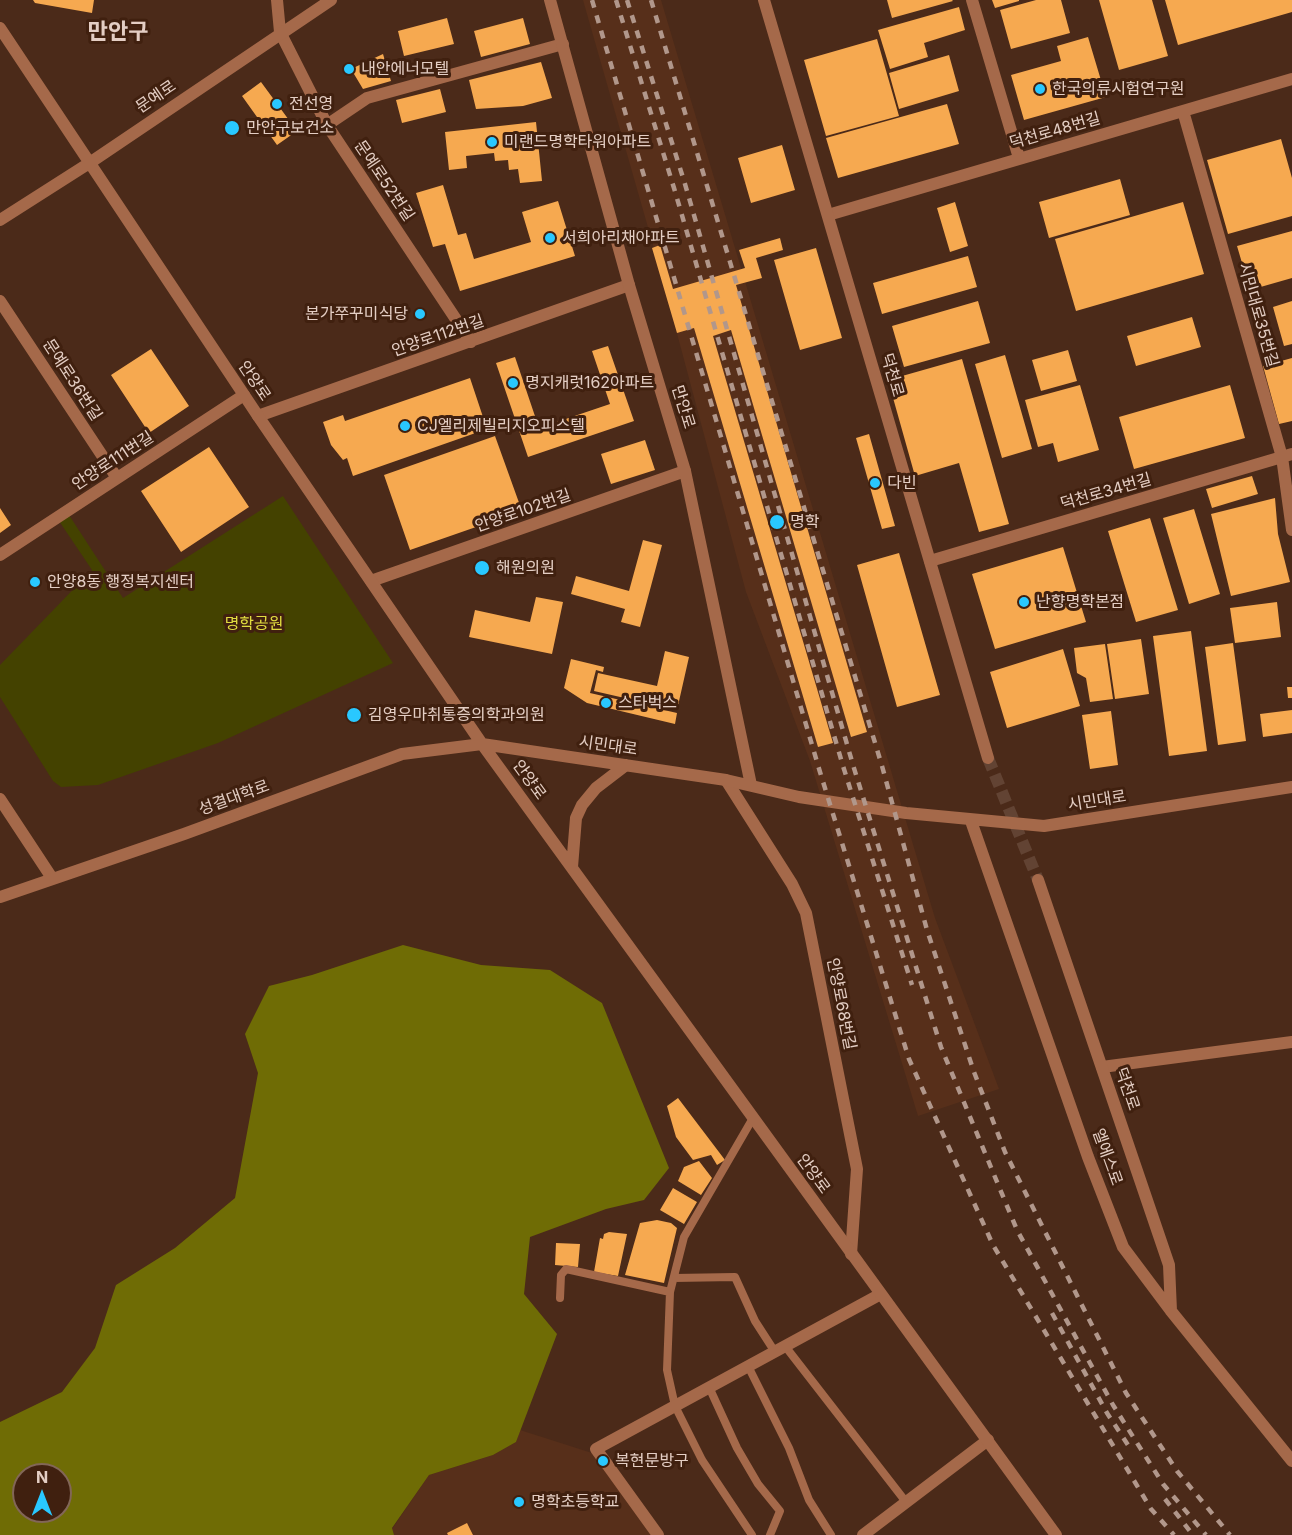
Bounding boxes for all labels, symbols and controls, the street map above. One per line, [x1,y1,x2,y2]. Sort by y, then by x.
district label: 만안구 [88,19,148,45]
place label: 내안에너모텔 [361,59,449,79]
marker: 내안에너모텔 [342,62,356,76]
street label: 문예로 [132,77,180,117]
place label: 한국의류시험연구원 [1052,79,1184,99]
marker: 한국의류시험연구원 [1033,82,1047,96]
place label: 전선영 [289,94,333,114]
marker: 전선영 [270,97,284,111]
street label: 덕천로48번길 [1007,109,1103,153]
place label: 만안구보건소 [246,118,334,138]
marker: 만안구보건소 [223,119,241,137]
place label: 미랜드명학타워아파트 [504,132,651,152]
marker: 미랜드명학타워아파트 [485,135,499,149]
street label: 문예로52번길 [350,137,418,225]
place label: 서희아리채아파트 [562,228,680,248]
marker: 서희아리채아파트 [543,231,557,245]
street label: 시민대로35번길 [1234,260,1282,370]
place label: 본가쭈꾸미식당 [305,304,408,324]
marker: 본가쭈꾸미식당 [413,307,427,321]
street label: 안양로112번길 [389,311,487,361]
street label: 문예로36번길 [39,336,105,424]
street label: 덕천로 [877,351,907,399]
street label: 안양로 [234,357,274,405]
place label: 명지캐럿162아파트 [525,373,654,393]
marker: 명지캐럿162아파트 [506,376,520,390]
street label: 만안로 [667,383,699,431]
place label: CJ엘리제빌리지오피스텔 [417,416,585,436]
marker: CJ엘리제빌리지오피스텔 [398,419,412,433]
street label: 안양로111번길 [69,428,157,494]
street label: 덕천로34번길 [1058,470,1154,514]
place label: 다빈 [887,473,916,493]
marker: 다빈 [868,476,882,490]
street label: 안양로102번길 [473,486,573,536]
place label: 명학 [790,512,819,532]
marker: 명학 [768,513,786,531]
place label: 해원의원 [496,558,555,578]
marker: 해원의원 [473,559,491,577]
place label: 안양8동 행정복지센터 [47,572,194,592]
marker: 안양8동 행정복지센터 [28,575,42,589]
place label: 난향명학본점 [1036,592,1124,612]
marker: 난향명학본점 [1017,595,1031,609]
park label: 명학공원 [225,614,283,634]
place label: 스타벅스 [618,693,677,713]
marker: 스타벅스 [599,696,613,710]
place label: 김영우마취통증의학과의원 [368,705,545,725]
marker: 김영우마취통증의학과의원 [345,706,363,724]
street label: 시민대로 [578,732,638,760]
street label: 안양로 [508,756,550,804]
street label: 성결대학로 [196,776,272,820]
street label: 시민대로 [1066,787,1128,815]
street label: 안양로68번길 [823,956,859,1052]
street label: 덕천로 [1111,1065,1143,1113]
street label: 엘에스로 [1088,1126,1126,1188]
street label: 안양로 [792,1150,834,1198]
place label: 복현문방구 [615,1451,689,1471]
marker: 복현문방구 [596,1454,610,1468]
north arrow [12,1463,72,1523]
text: N [36,1467,48,1487]
place label: 명학초등학교 [531,1492,619,1512]
marker: 명학초등학교 [512,1495,526,1509]

